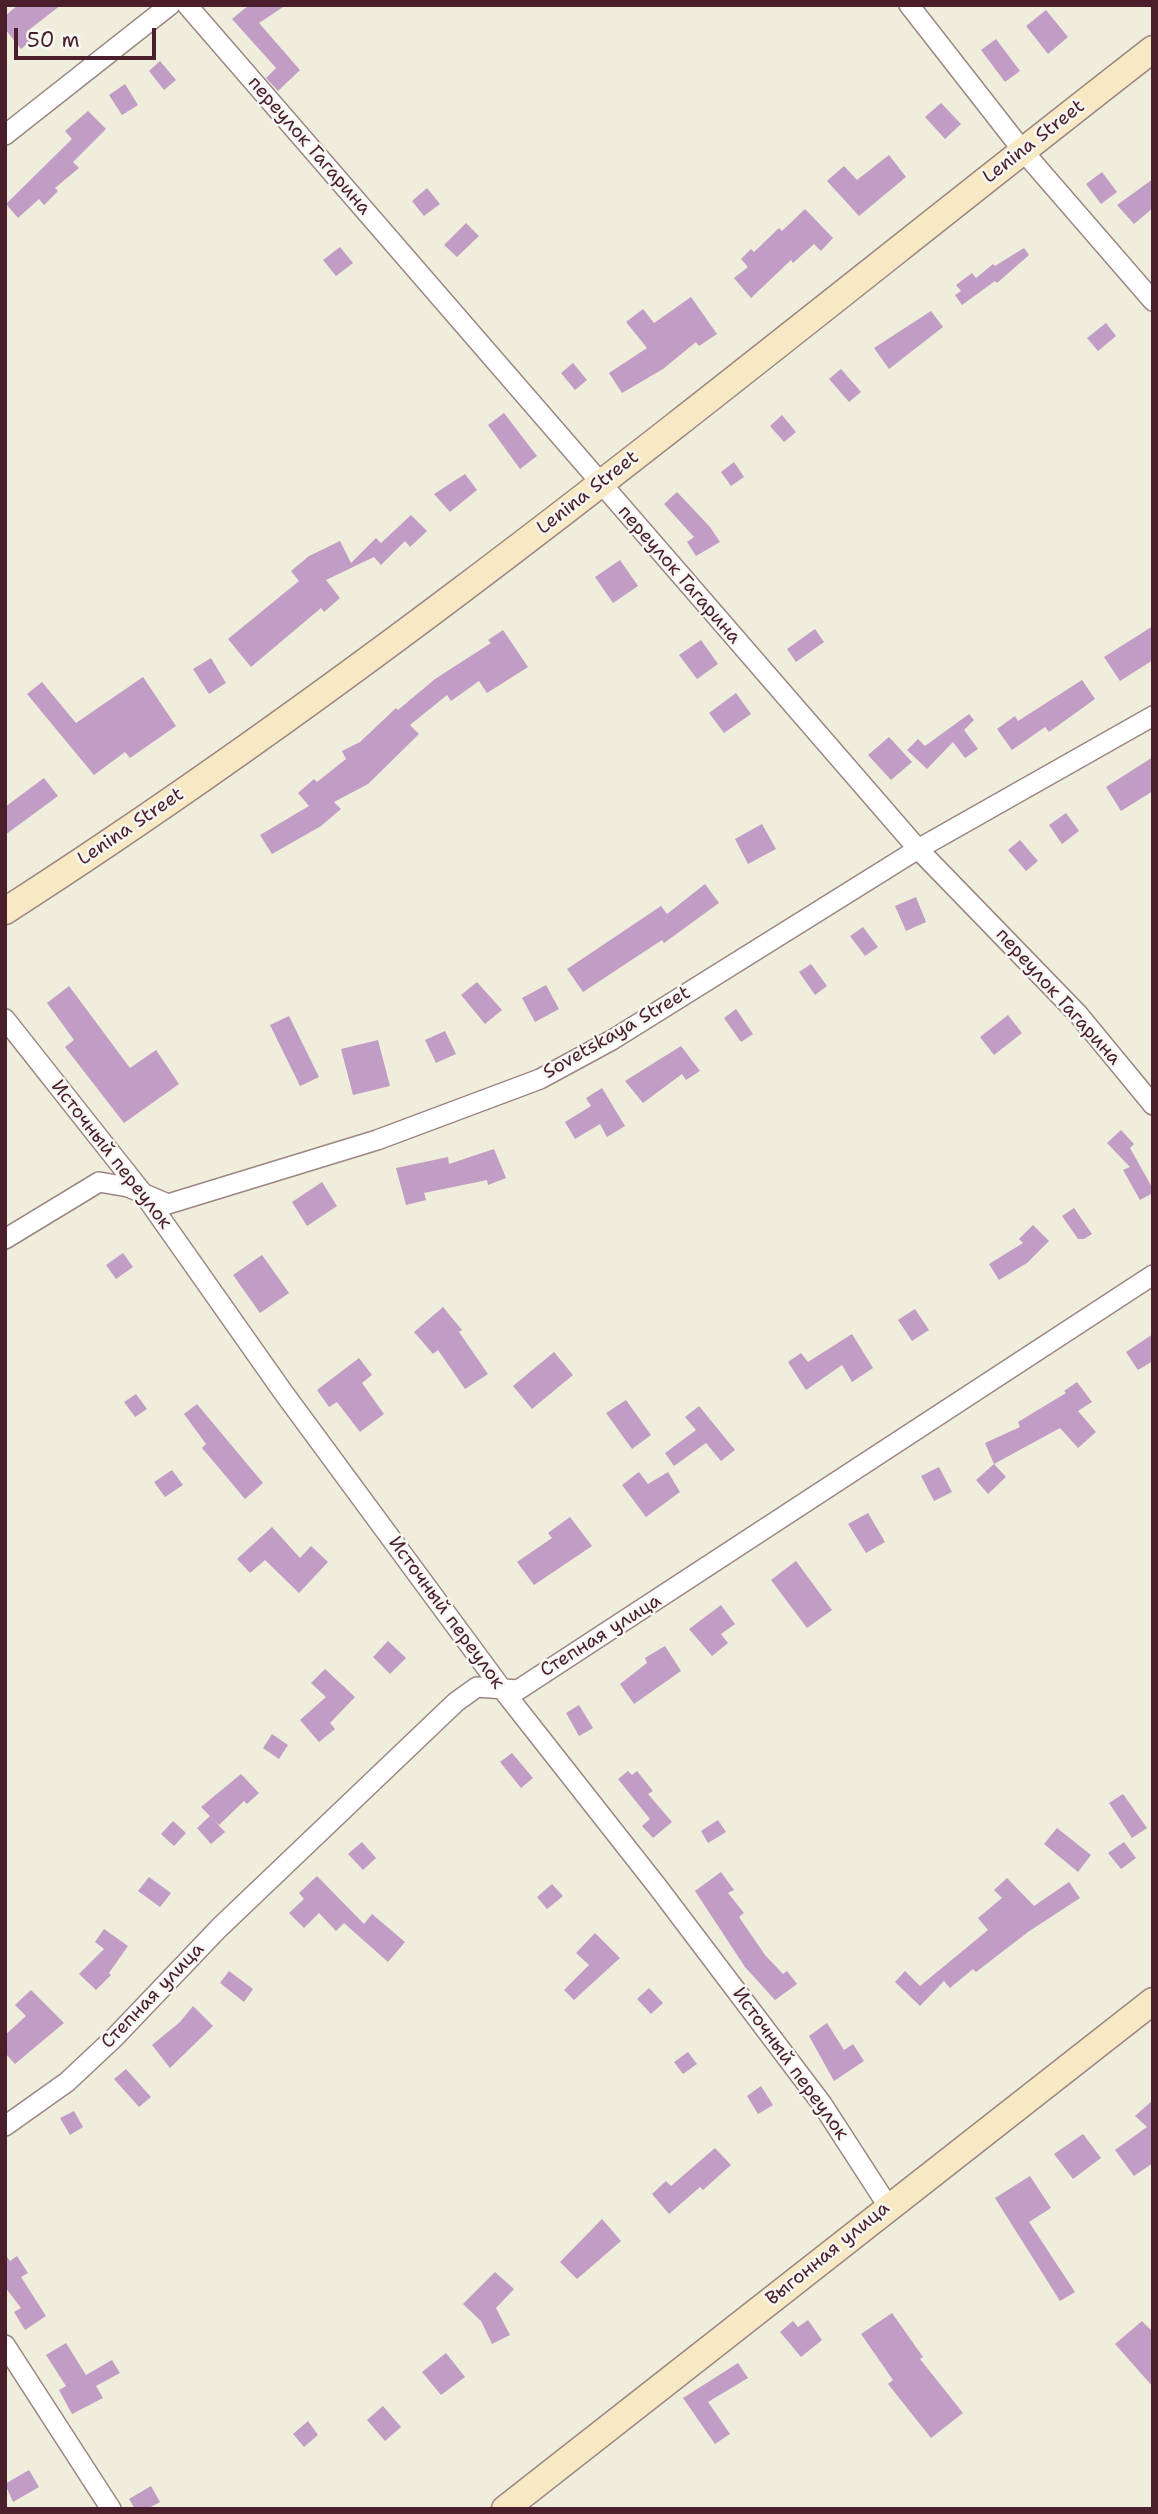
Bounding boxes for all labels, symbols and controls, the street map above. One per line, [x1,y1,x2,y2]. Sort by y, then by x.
scale bar [18,14,159,58]
text: 50 m [27,26,80,54]
street label: переулок Гагарина [243,72,375,220]
street label: Lenina Street [979,95,1089,189]
street label: Lenina Street [533,446,643,540]
street label: переулок Гагарина [613,501,745,649]
street label: Lenina Street [74,783,188,871]
street label: переулок Гагарина [991,924,1125,1070]
street label: Sovetskaya Street [539,982,695,1084]
street label: Источный переулок [46,1076,176,1234]
street label: Источный переулок [383,1532,509,1694]
street label: Степная улица [536,1590,666,1682]
street label: Степная улица [97,1938,209,2054]
street label: Источный переулок [727,1983,853,2145]
street label: Выгонная улица [762,2197,894,2311]

